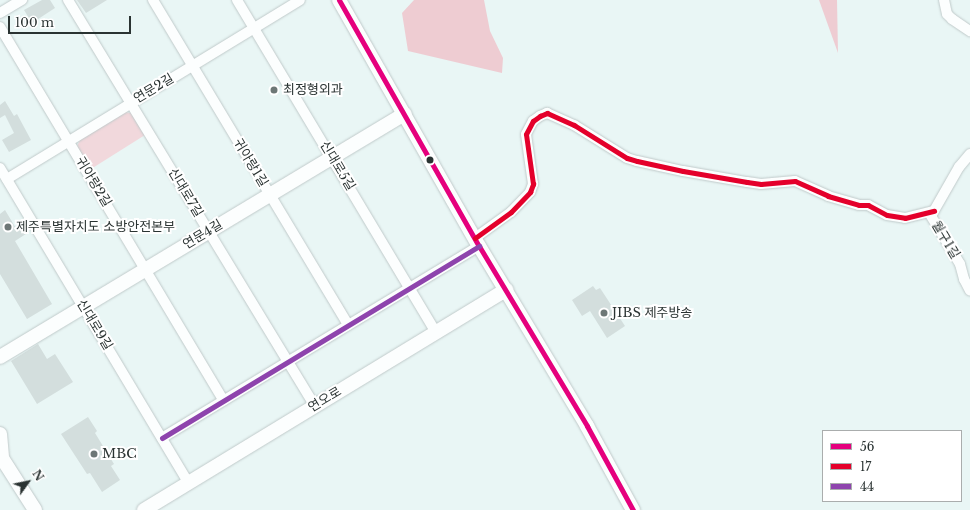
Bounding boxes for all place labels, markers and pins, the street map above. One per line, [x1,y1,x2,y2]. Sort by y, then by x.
place label: 최정형외과 [283,82,343,98]
marker: 최정형외과 [268,84,280,96]
unlabelled marker [425,155,435,165]
place label: 제주특별자치도 소방안전본부 [16,219,175,235]
marker: 제주특별자치도 소방안전본부 [3,222,13,232]
place label: JIBS 제주방송 [612,305,692,321]
marker: JIBS 제주방송 [599,308,609,318]
place label: MBC [102,446,137,462]
marker: MBC [89,449,99,459]

